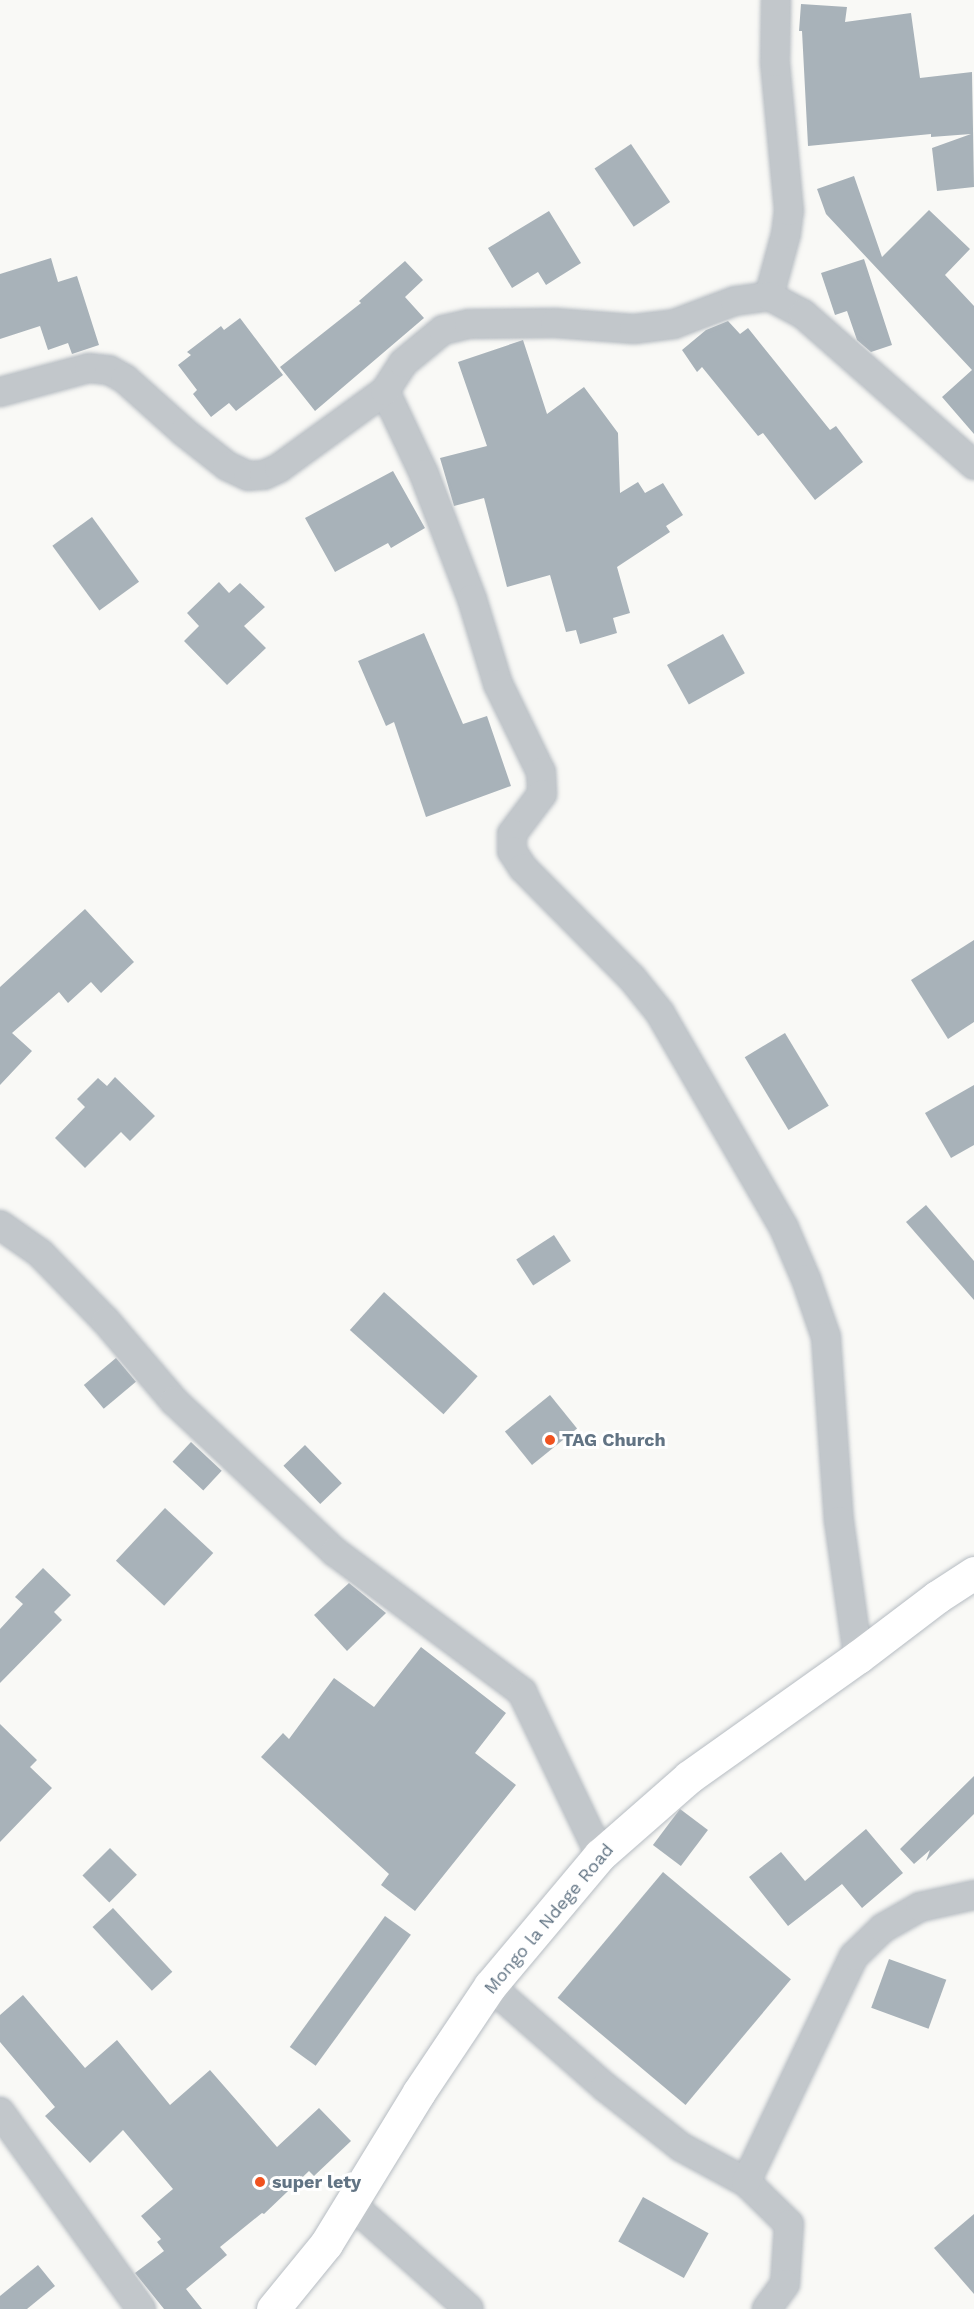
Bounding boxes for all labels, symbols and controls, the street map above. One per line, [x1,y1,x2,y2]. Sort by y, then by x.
place label: TAG Church [562,1429,666,1451]
marker: TAG Church [543,1433,557,1447]
street label: Mongo la Ndege Road [480,1839,618,1999]
place label: super lety [272,2171,362,2193]
marker: super lety [253,2175,267,2189]

